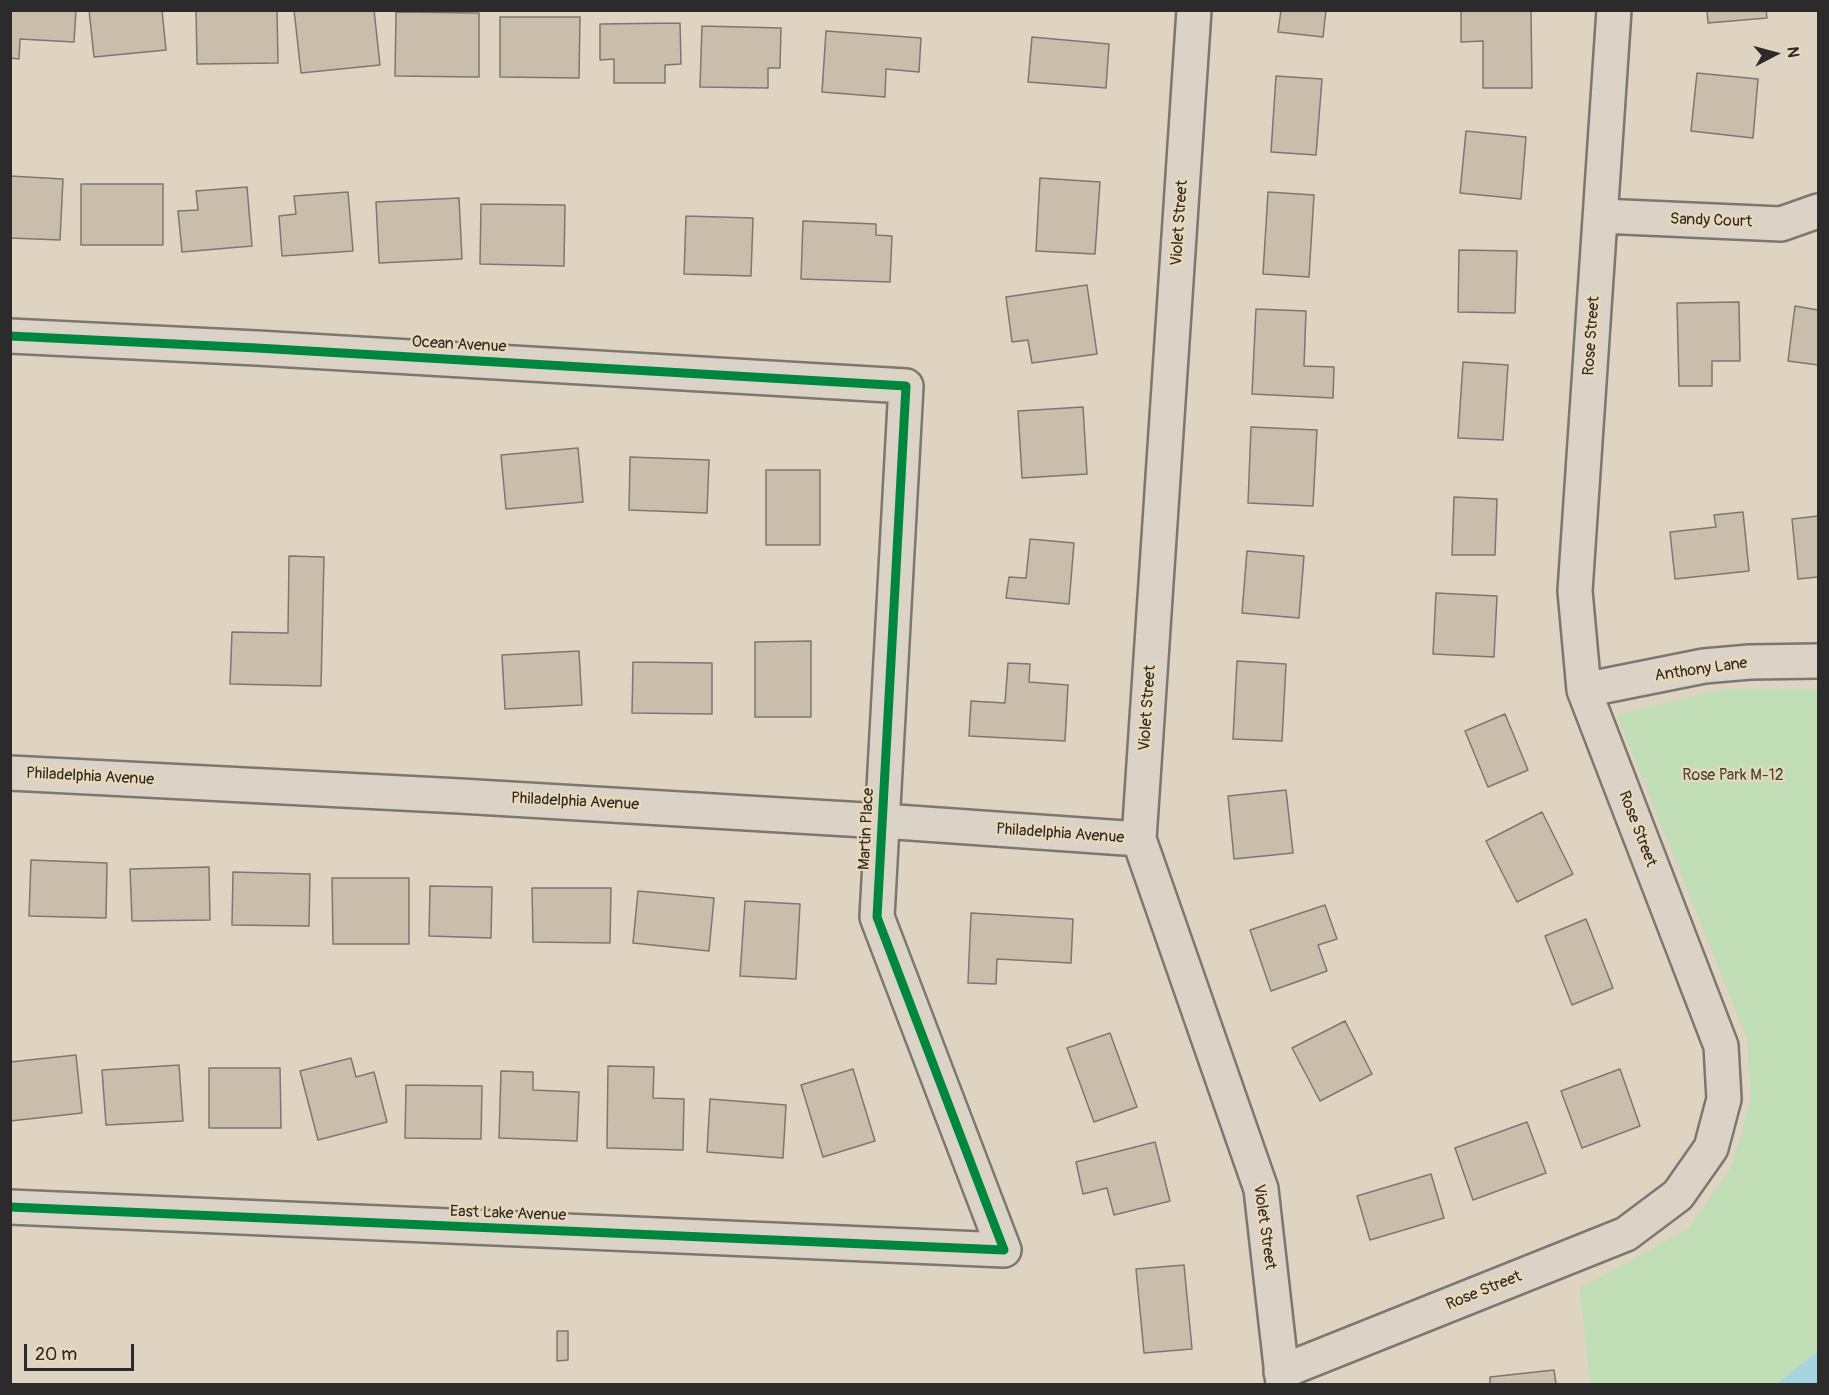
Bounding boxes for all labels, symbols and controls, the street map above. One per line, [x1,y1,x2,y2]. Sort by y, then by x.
north arrow [1745,24,1805,84]
text: N [1782,46,1803,59]
street label: Violet Street [1167,179,1193,267]
street label: Sandy Court [1670,210,1752,232]
street label: Rose Street [1580,296,1604,376]
street label: Ocean Avenue [411,333,507,357]
street label: Anthony Lane [1653,654,1749,686]
street label: Violet Street [1135,664,1161,752]
street label: Philadelphia Avenue [25,764,155,790]
park label: Rose Park M-12 [1682,766,1784,786]
street label: Martin Place [855,787,879,871]
street label: Rose Street [1614,788,1660,870]
street label: Philadelphia Avenue [510,789,640,815]
street label: Philadelphia Avenue [995,820,1125,848]
street label: Violet Street [1249,1183,1279,1271]
street label: East Lake Avenue [449,1202,567,1226]
street label: Rose Street [1443,1267,1525,1315]
scale bar [27,1332,136,1370]
text: 20 m [35,1343,77,1366]

